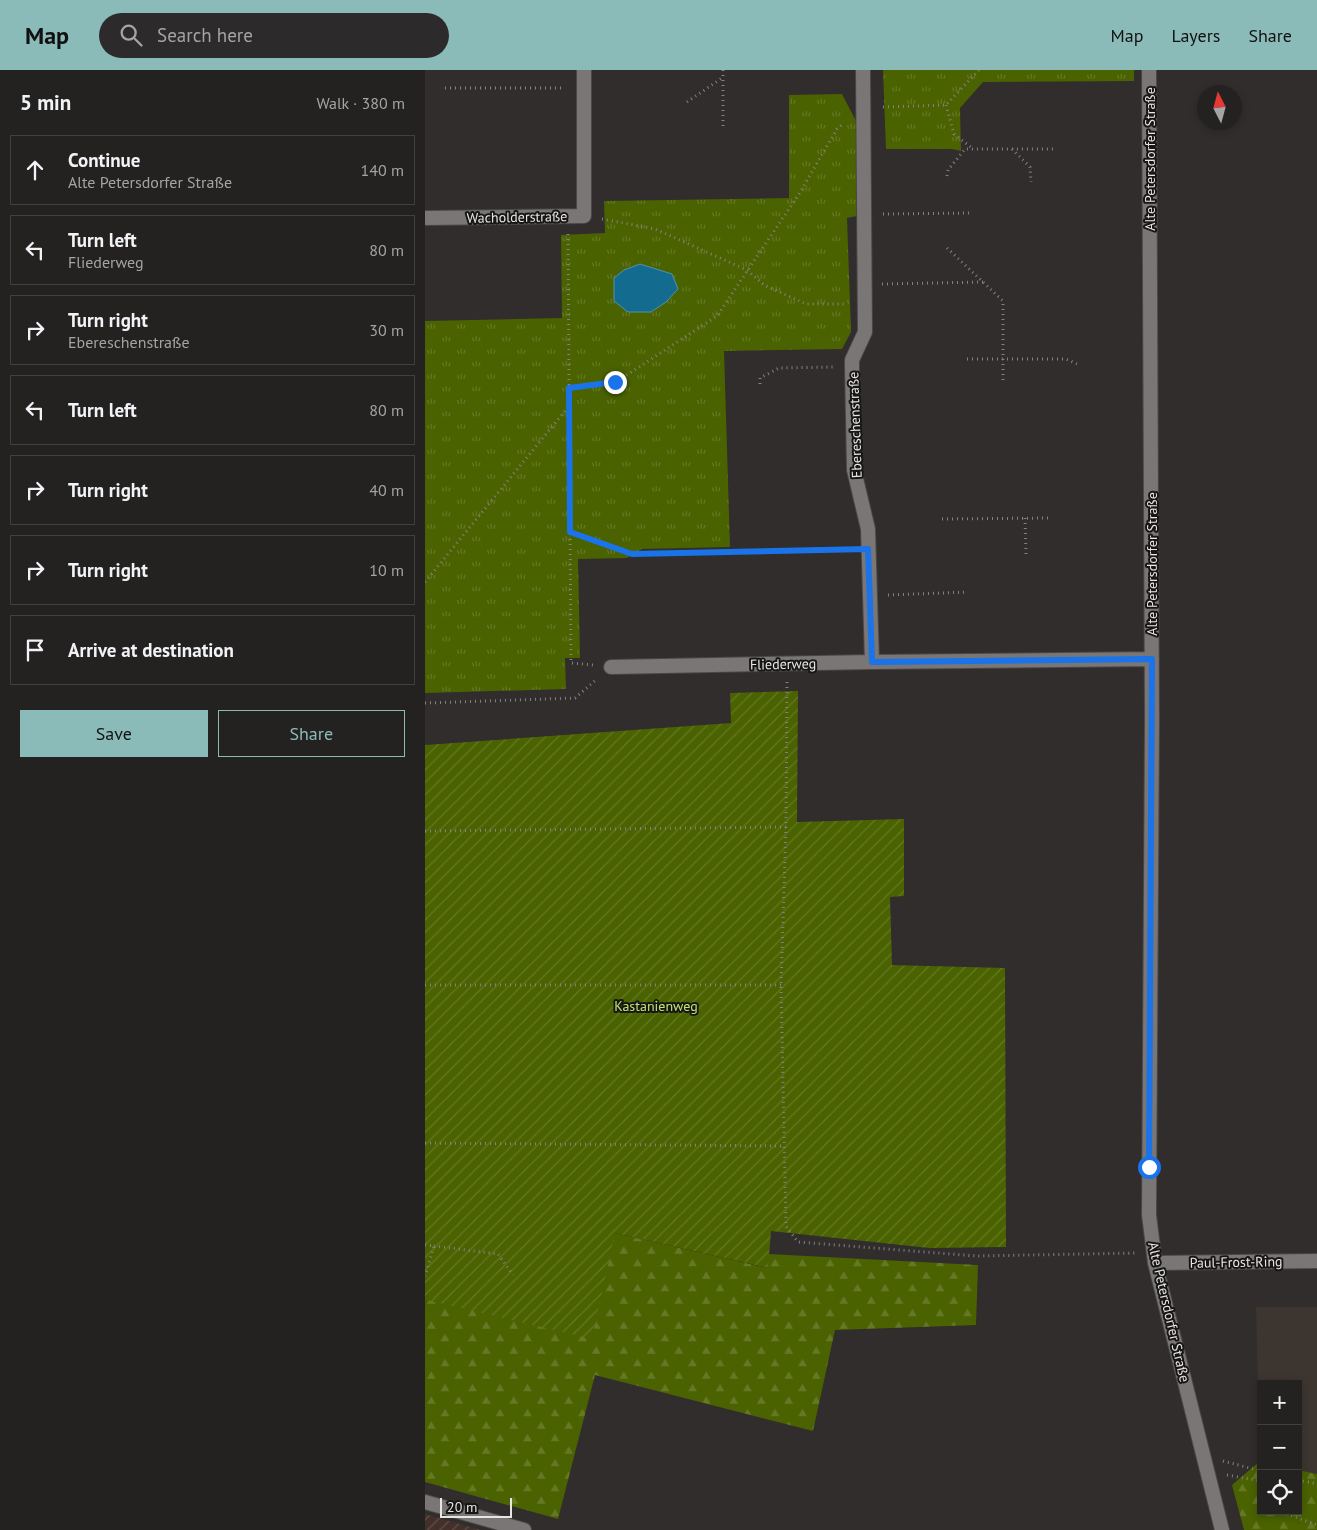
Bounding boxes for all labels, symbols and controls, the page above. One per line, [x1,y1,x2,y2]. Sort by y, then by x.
search box [99,13,449,58]
text: Map [25,20,69,51]
icon: search [117,21,145,49]
text: Search here [157,23,253,47]
text: Map [1111,24,1143,47]
text: Layers [1171,24,1220,47]
text: Share [1248,24,1292,47]
north arrow [1197,85,1242,130]
street label: Alte Petersdorfer Straße [1141,87,1159,231]
text: 5 min [20,89,71,116]
text: Walk · 380 m [316,93,405,113]
text: Continue [68,148,140,172]
icon: ahead [21,156,49,184]
text: 140 m [361,160,404,180]
text: Alte Petersdorfer Straße [68,172,232,192]
street label: Wacholderstraße [467,207,567,227]
text: Turn left [68,228,137,252]
icon: left [21,236,49,264]
text: 80 m [369,240,404,260]
text: Fliederweg [68,252,144,272]
text: Turn right [68,308,148,332]
icon: right [21,316,49,344]
text: 30 m [369,320,404,340]
text: Ebereschenstraße [68,332,190,352]
route end [604,371,627,394]
street label: Ebereschenstraße [844,371,866,479]
icon: left [21,396,49,424]
text: Turn left [68,398,137,422]
text: 80 m [369,400,404,420]
icon: right [21,476,49,504]
text: Turn right [68,478,148,502]
text: 40 m [369,480,404,500]
street label: Alte Petersdorfer Straße [1143,492,1161,636]
icon: right [21,556,49,584]
text: Turn right [68,558,148,582]
text: 10 m [369,560,404,580]
icon: arrive [21,636,49,664]
text: Arrive at destination [68,638,234,662]
street label: Fliederweg [750,654,816,674]
button: Save [20,710,208,757]
button: Share [218,710,405,757]
park label: Kastanienweg [614,997,698,1015]
route start [1138,1156,1161,1179]
street label: Alte Petersdorfer Straße [1144,1240,1194,1384]
street label: Paul-Frost-Ring [1189,1252,1283,1272]
map controls [1257,1380,1302,1515]
button: + [1257,1380,1302,1425]
button: − [1257,1425,1302,1470]
button: locate [1257,1470,1302,1515]
scale bar [440,1495,513,1518]
text: 20 m [447,1498,477,1516]

